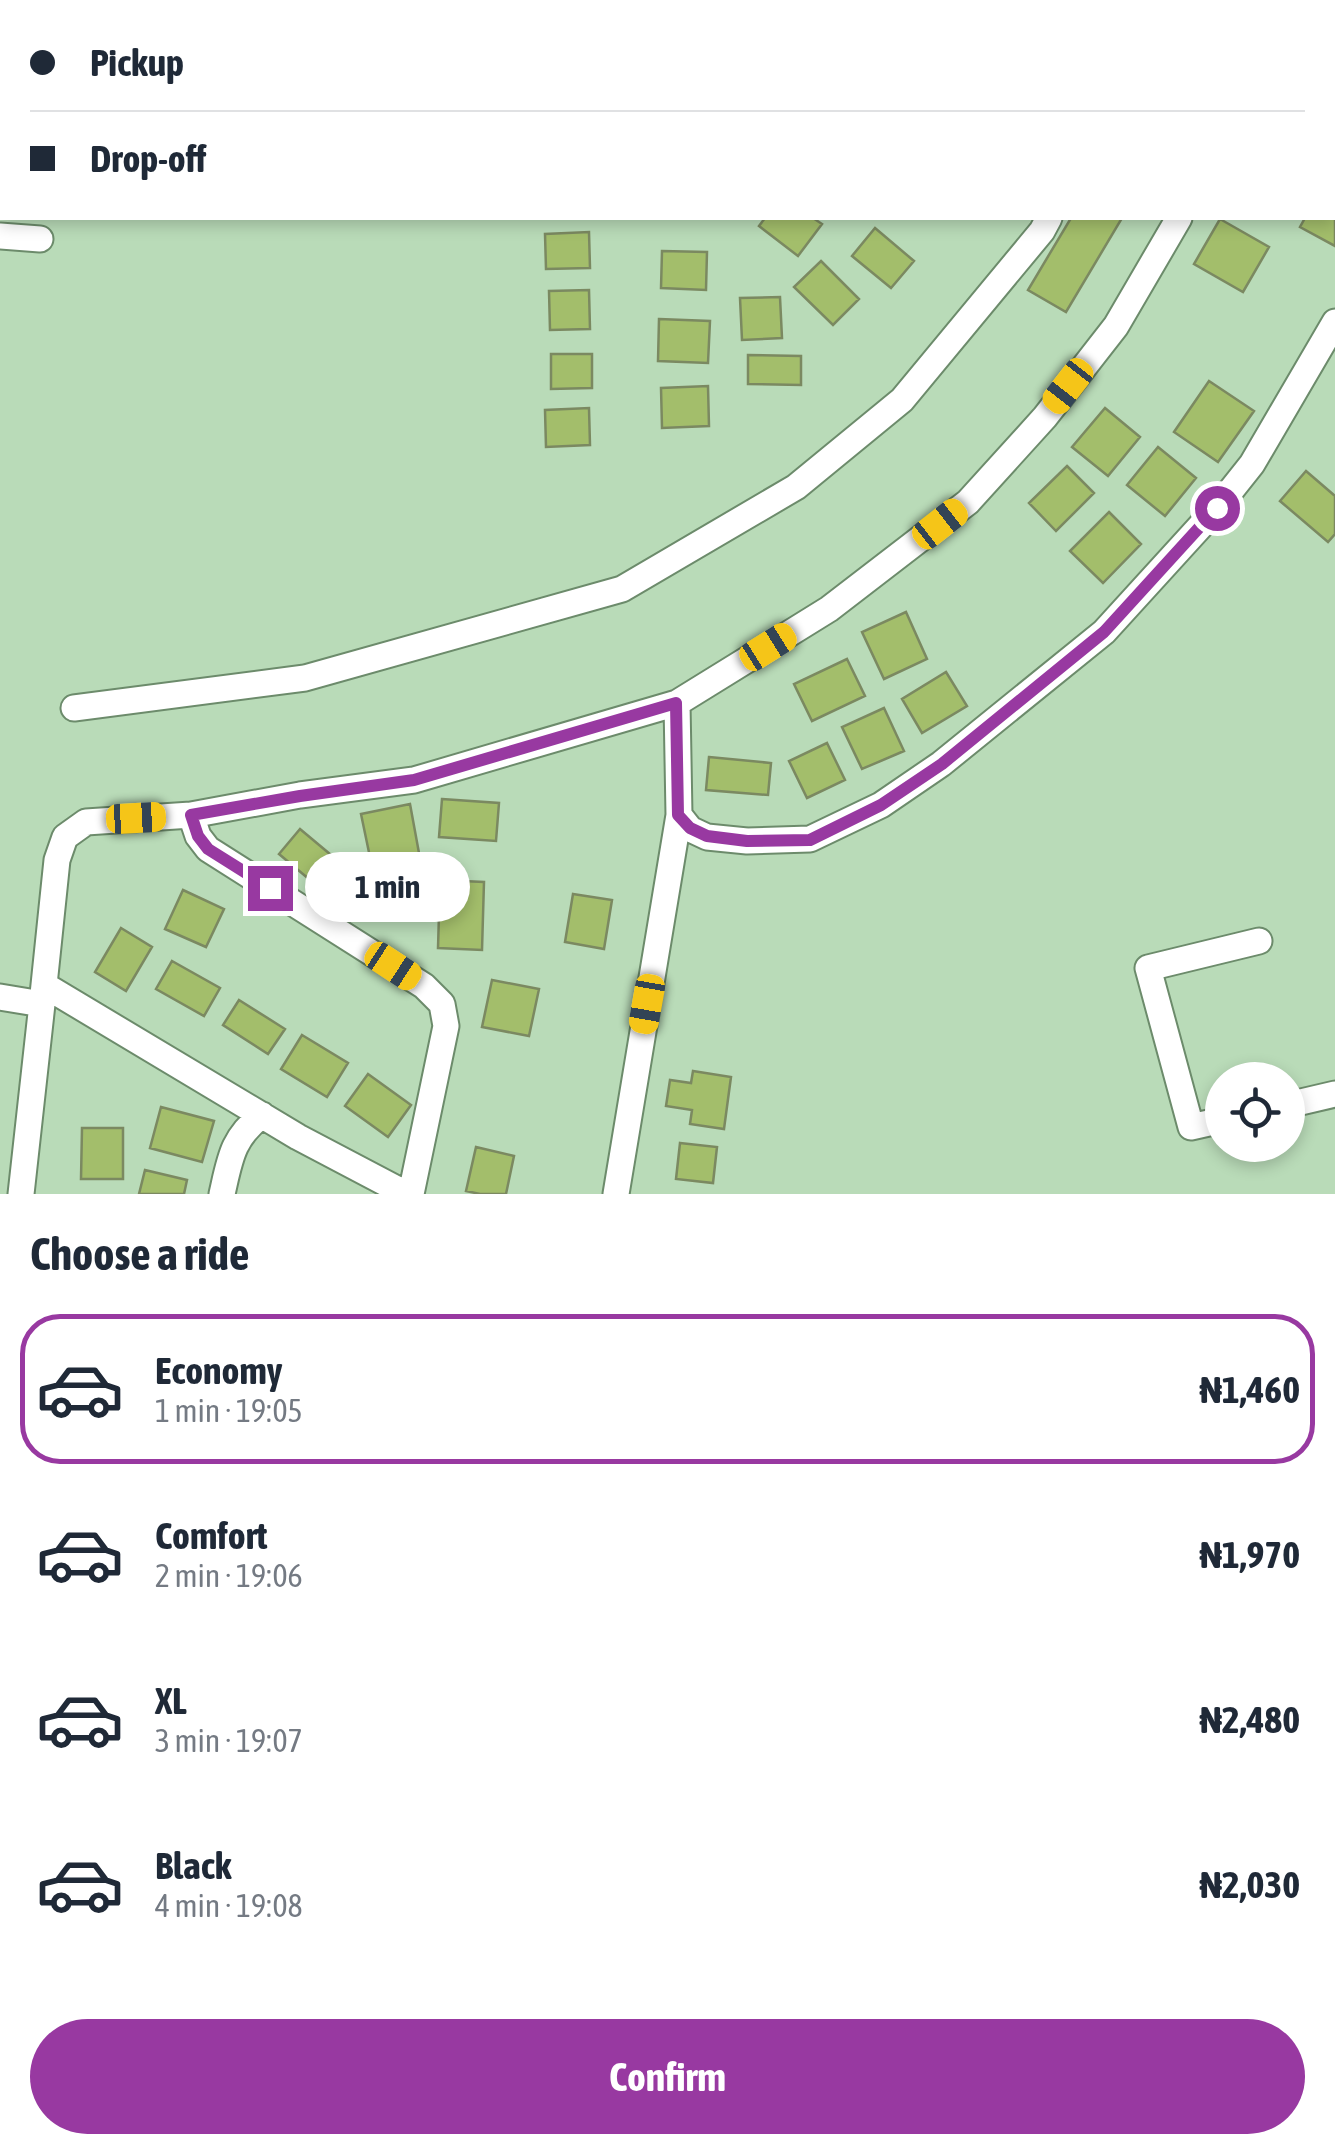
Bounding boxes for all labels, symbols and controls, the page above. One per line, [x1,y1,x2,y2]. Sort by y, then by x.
text: Pickup [90,41,184,84]
text: Drop-off [90,137,206,180]
car [1038,353,1098,419]
route start [1195,486,1240,531]
car [907,494,973,554]
car [735,618,801,676]
car [105,801,167,835]
callout: 1 min [305,853,470,923]
route end [248,866,293,911]
text: 1 min [355,868,420,905]
car [360,937,426,995]
car [627,972,667,1036]
map controls [1205,1062,1305,1162]
button: locate [1205,1062,1305,1162]
text: Choose a ride [30,1228,249,1280]
icon: car [35,1344,125,1434]
text: Economy [155,1349,282,1392]
text: ₦1,460 [1199,1368,1300,1411]
text: 1 min · 19:05 [155,1392,302,1429]
icon: car [35,1509,125,1599]
text: Comfort [155,1514,267,1557]
text: ₦1,970 [1199,1533,1300,1576]
text: 2 min · 19:06 [155,1557,302,1594]
icon: car [35,1674,125,1764]
text: XL [155,1679,187,1722]
text: ₦2,480 [1199,1698,1300,1741]
text: 3 min · 19:07 [155,1722,302,1759]
icon: car [35,1839,125,1929]
text: Black [155,1844,232,1887]
text: ₦2,030 [1199,1863,1300,1906]
text: 4 min · 19:08 [155,1887,302,1924]
button: Confirm [30,2019,1305,2134]

